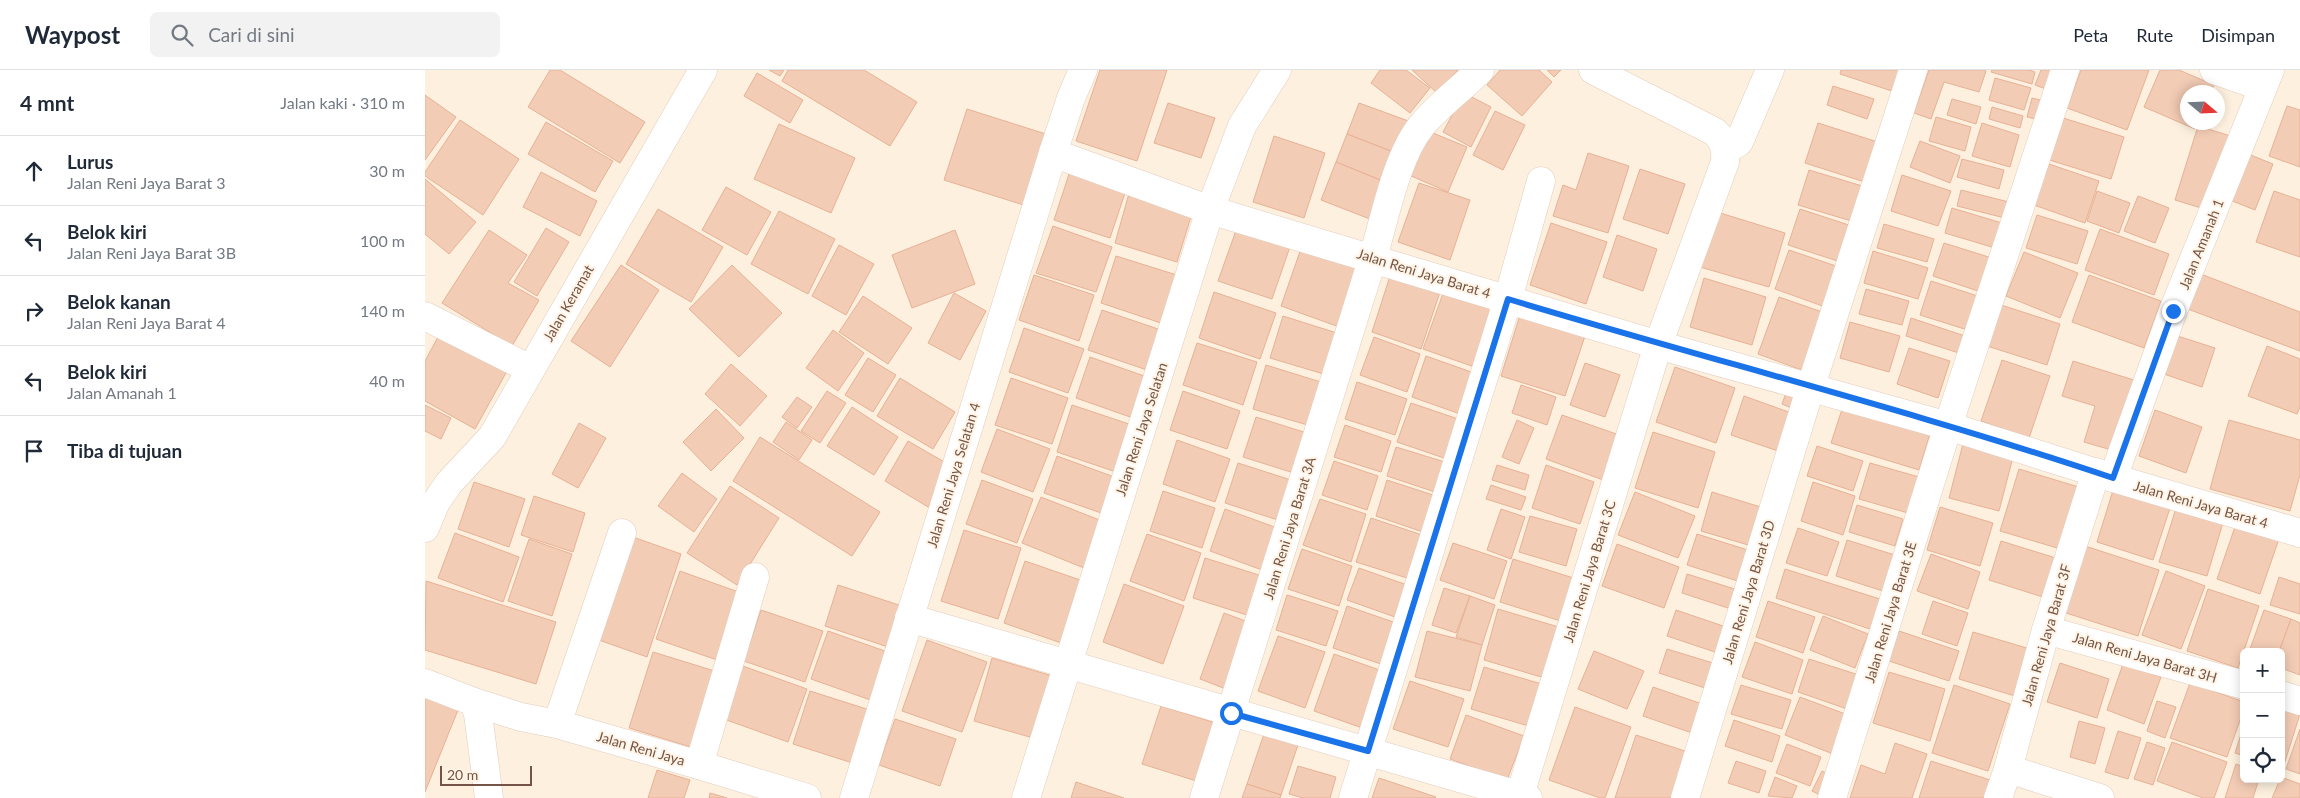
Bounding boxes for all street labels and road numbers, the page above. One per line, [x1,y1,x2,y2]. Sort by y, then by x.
street label: Jalan Amanah 1 [2175,196,2227,292]
street label: Jalan Reni Jaya Barat 4 [1355,245,1493,301]
street label: Jalan Keramat [539,262,597,344]
street label: Jalan Reni Jaya Selatan [1111,360,1171,498]
street label: Jalan Reni Jaya Selatan 4 [923,400,983,550]
street label: Jalan Reni Jaya Barat 3A [1259,454,1319,601]
street label: Jalan Reni Jaya Barat 4 [2132,477,2270,531]
street label: Jalan Reni Jaya Barat 3C [1559,497,1619,644]
street label: Jalan Reni Jaya Barat 3D [1718,518,1778,666]
street label: Jalan Reni Jaya Barat 3E [1860,539,1920,685]
street label: Jalan Reni Jaya Barat 3F [2018,562,2074,708]
street label: Jalan Reni Jaya Barat 3H [2071,628,2219,686]
street label: Jalan Reni Jaya [595,727,687,769]

